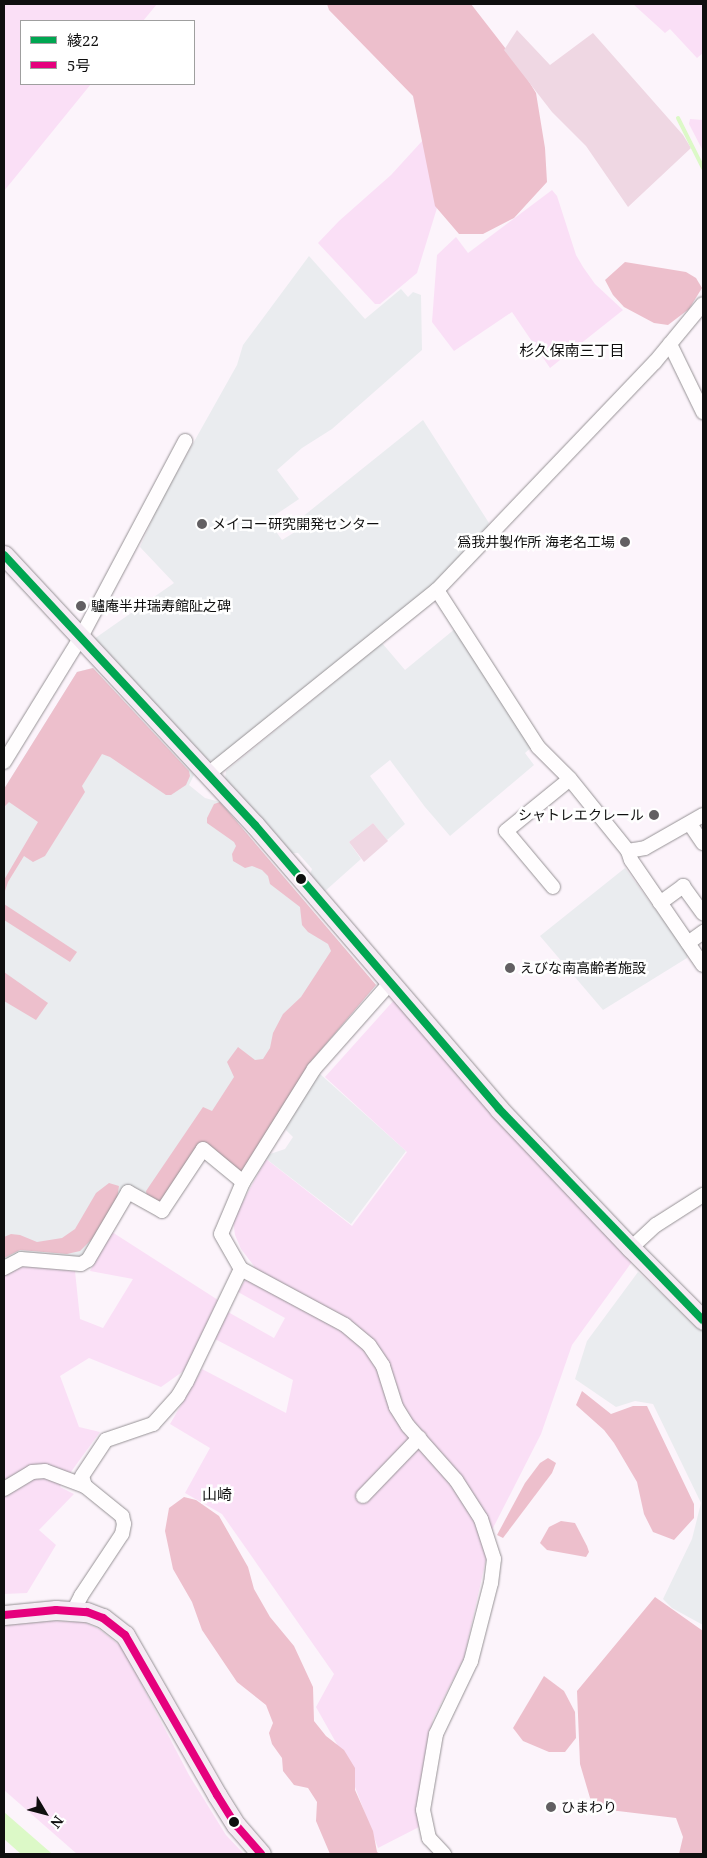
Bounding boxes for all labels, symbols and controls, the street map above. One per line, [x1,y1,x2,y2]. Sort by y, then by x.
legend [20,20,195,85]
text: 綾22 [67,30,99,50]
text: 5号 [67,55,90,75]
district label: 杉久保南三丁目 [520,342,624,360]
place label: メイコー研究開発センター [212,516,380,532]
marker: メイコー研究開発センター [196,518,208,530]
place label: 爲我井製作所 海老名工場 [457,534,615,550]
marker: 爲我井製作所 海老名工場 [619,536,631,548]
place label: 驢庵半井瑞寿館阯之碑 [91,598,231,614]
marker: 驢庵半井瑞寿館阯之碑 [75,600,87,612]
place label: シャトレエクレール [518,807,644,823]
marker: シャトレエクレール [648,809,660,821]
unlabelled marker [296,874,306,884]
place label: えびな南高齢者施設 [520,960,646,976]
marker: えびな南高齢者施設 [504,962,516,974]
district label: 山崎 [202,1486,232,1504]
north arrow [20,1788,70,1838]
place label: ひまわり [561,1799,617,1815]
marker: ひまわり [545,1801,557,1813]
text: N [46,1812,68,1832]
unlabelled marker [229,1817,239,1827]

